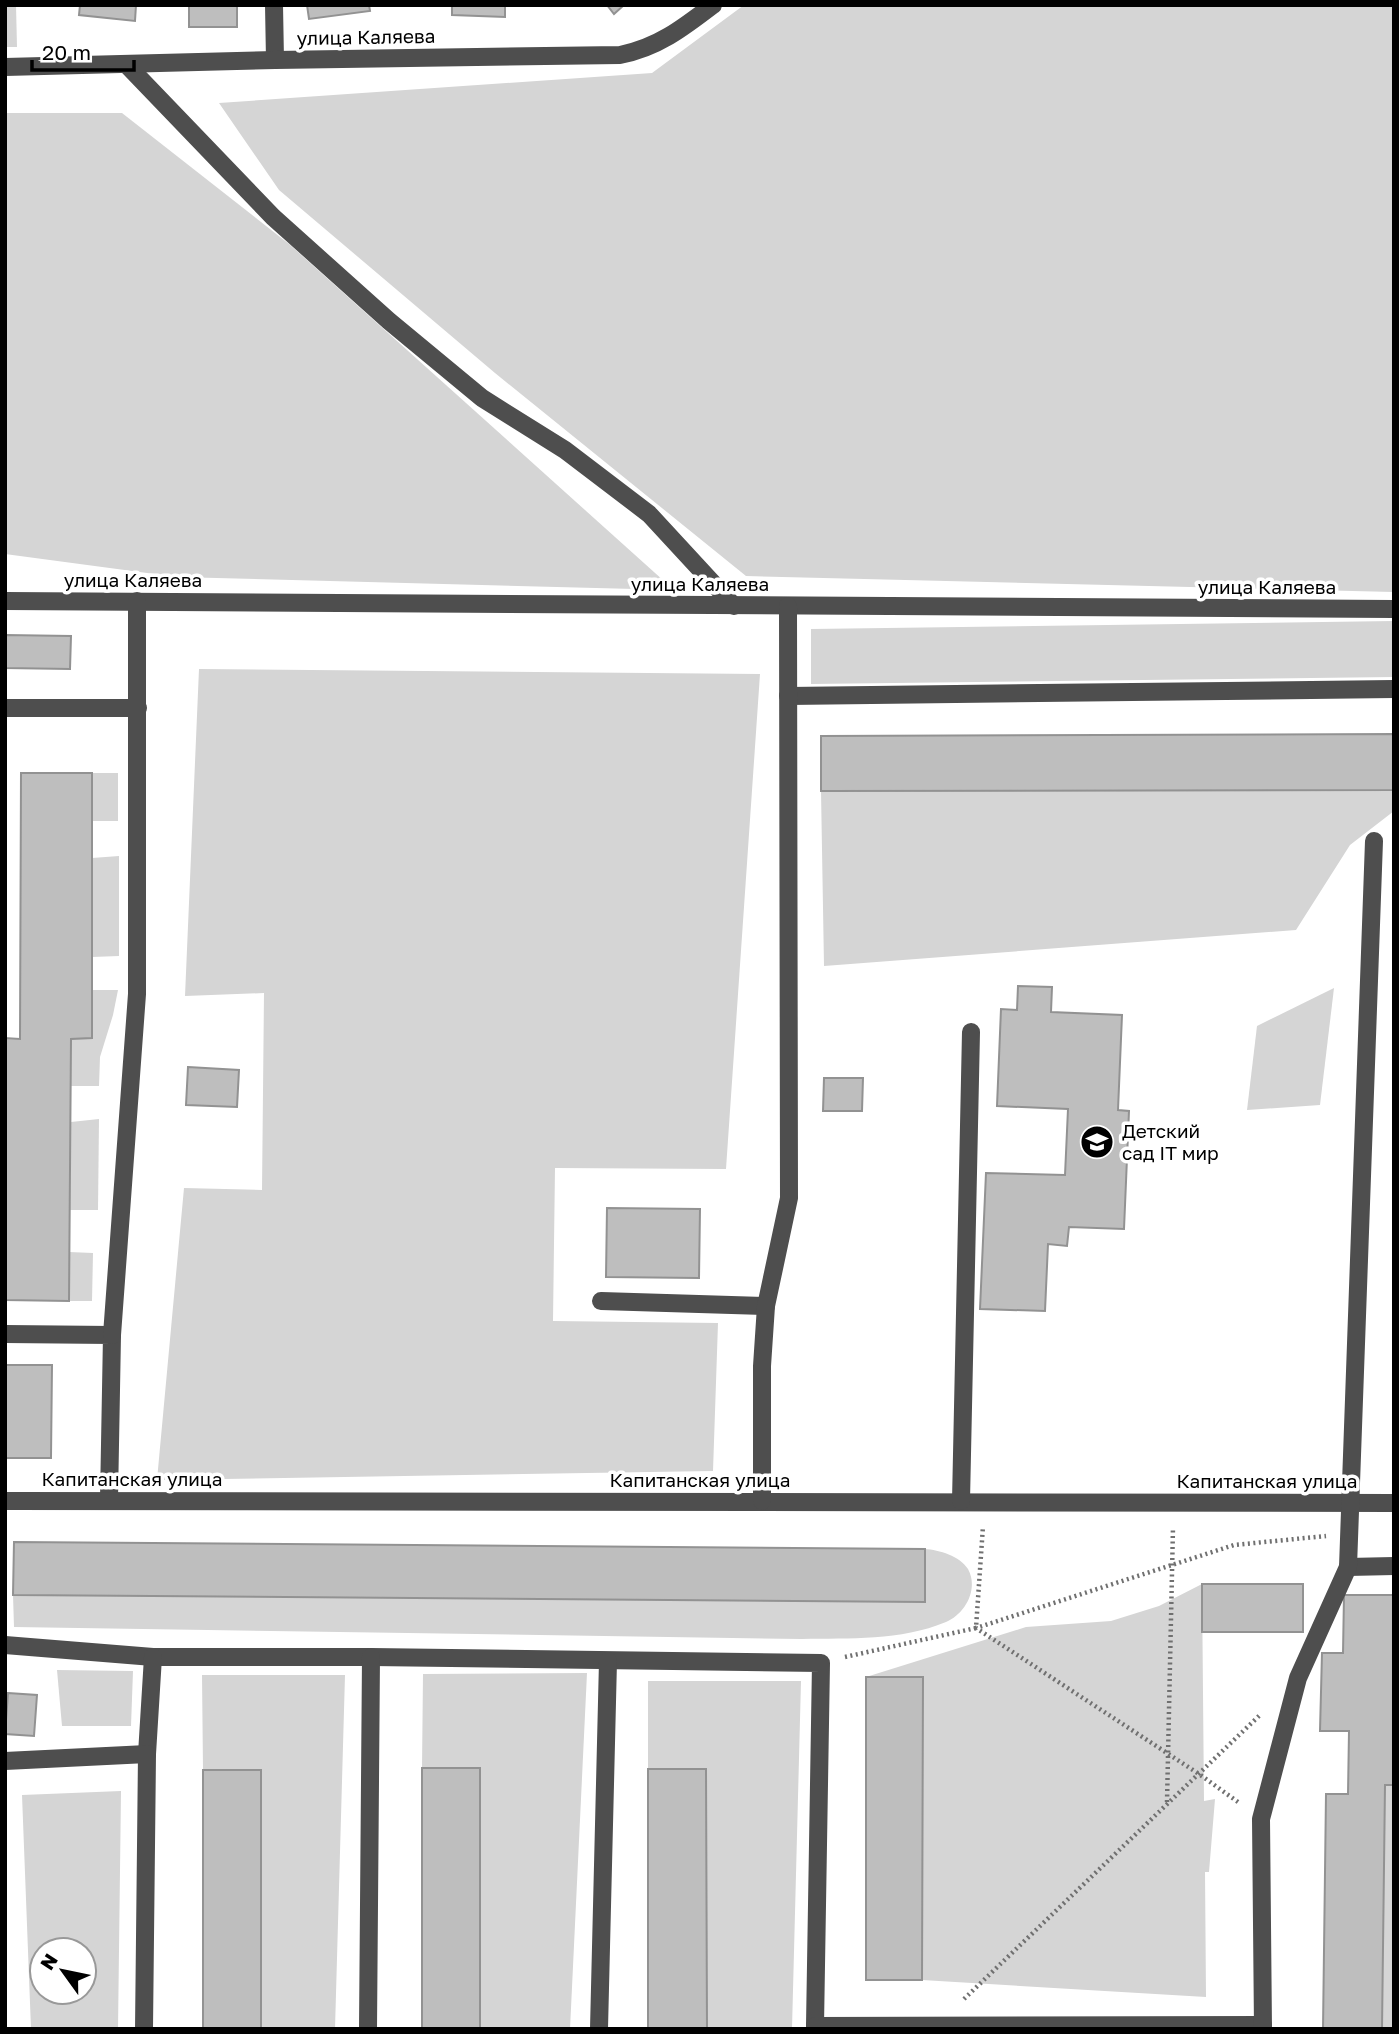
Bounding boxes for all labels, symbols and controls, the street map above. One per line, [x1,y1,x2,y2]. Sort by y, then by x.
street label: улица Каляева [296,24,436,49]
scale bar [32,28,133,72]
text: 20 m [42,39,91,65]
street label: улица Каляева [64,568,202,591]
street label: улица Каляева [631,572,769,595]
street label: улица Каляева [1198,575,1336,598]
place label: Детский сад IT мир [1122,1119,1219,1164]
school or university icon: Детский сад IT мир [1078,1123,1116,1161]
street label: Капитанская улица [41,1467,223,1490]
street label: Капитанская улица [609,1468,791,1491]
street label: Капитанская улица [1176,1469,1358,1492]
north arrow [28,1936,98,2006]
text: N [35,1949,62,1974]

